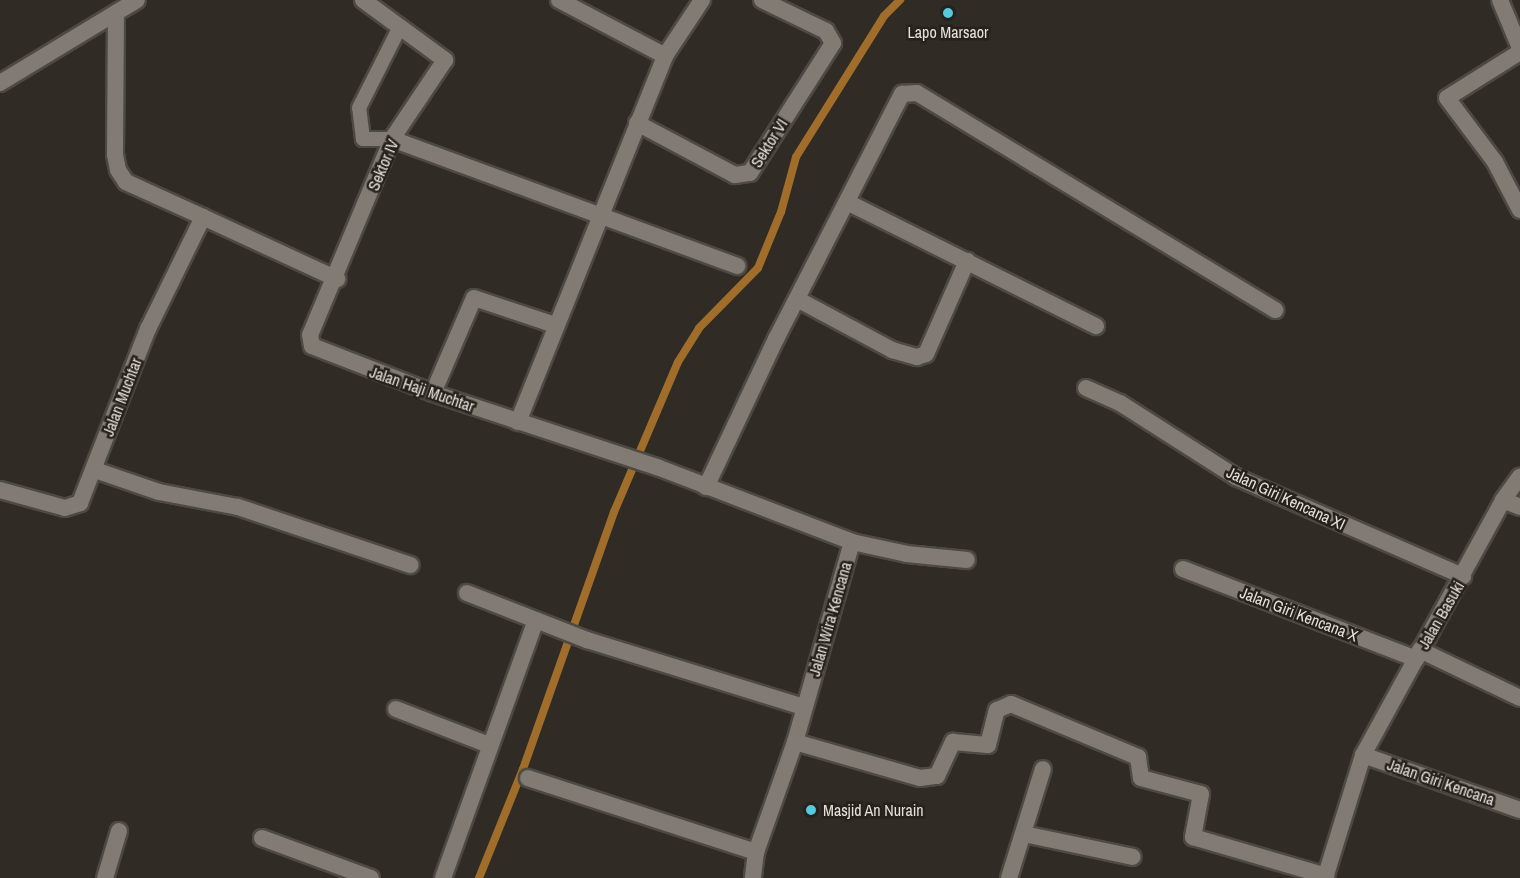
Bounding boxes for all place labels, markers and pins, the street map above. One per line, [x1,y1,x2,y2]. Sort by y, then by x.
marker: Lapo Marsaor [941,6,955,20]
place label: Lapo Marsaor [908,22,988,42]
place label: Masjid An Nurain [823,800,924,820]
marker: Masjid An Nurain [804,803,818,817]

